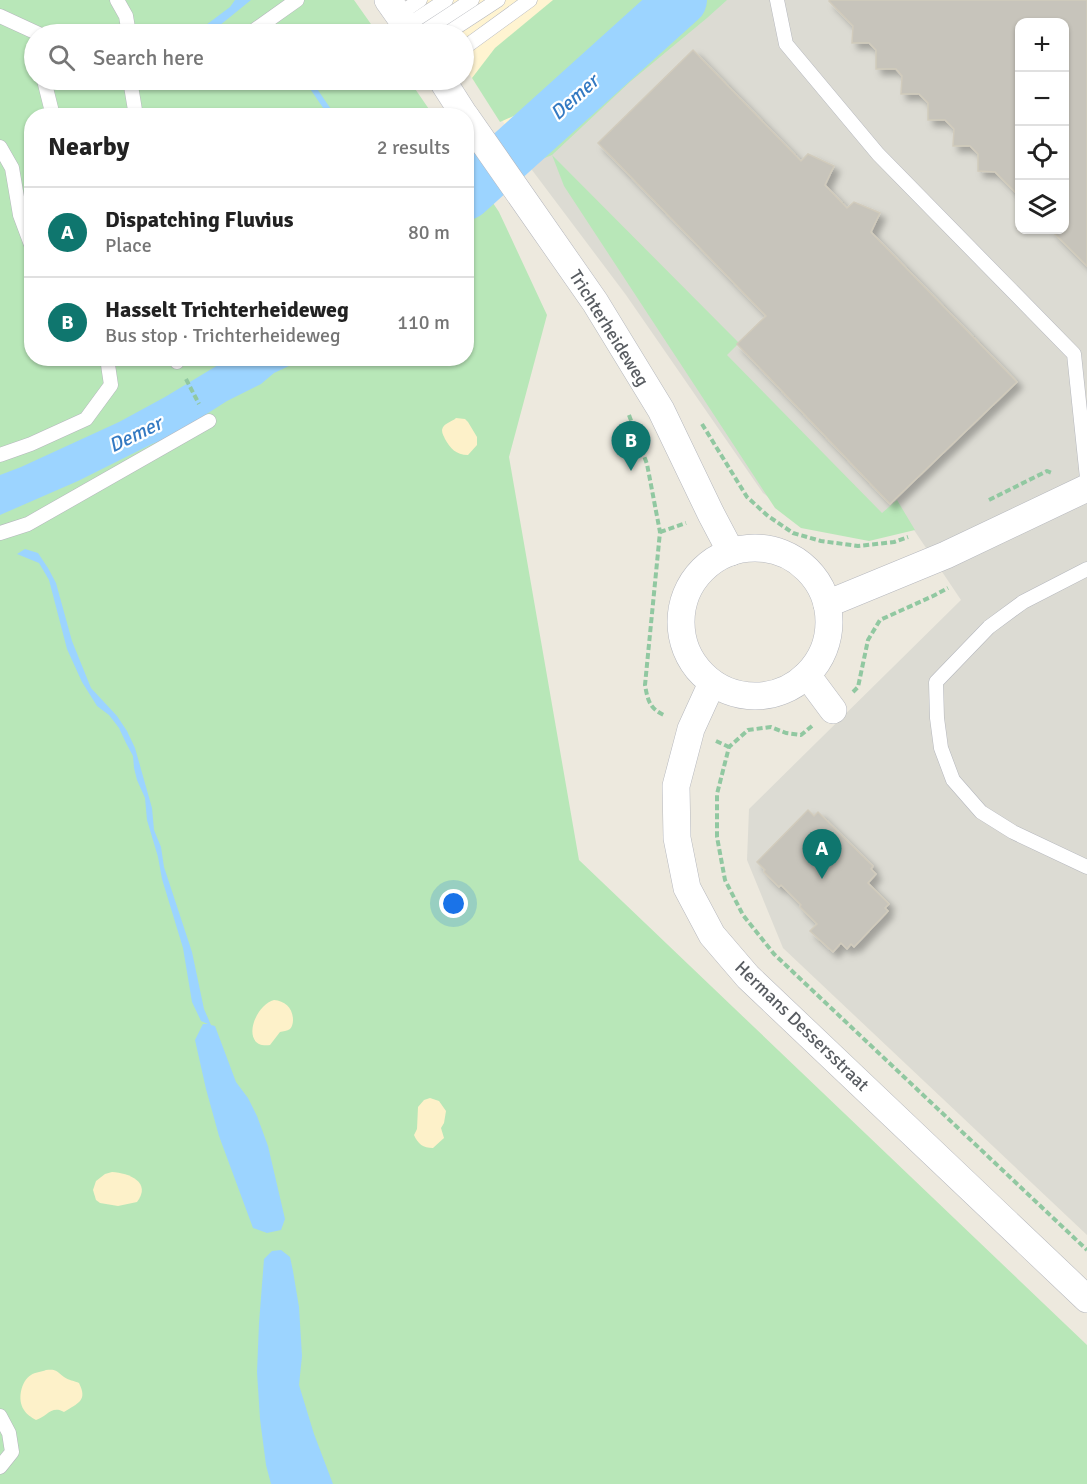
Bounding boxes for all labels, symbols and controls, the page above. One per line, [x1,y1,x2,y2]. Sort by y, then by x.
map controls [1015,18,1069,234]
button: + [1015,18,1069,72]
search box [24,24,474,90]
icon: search [45,41,78,74]
text: Search here [93,44,204,71]
water label: Demer [545,67,606,125]
button: − [1015,72,1069,126]
button: locate [1015,126,1069,180]
text: Nearby [48,131,129,163]
text: 2 results [377,135,450,160]
button: layers [1015,180,1069,234]
text: Dispatching Fluvius [105,206,294,233]
text: A [61,220,74,245]
text: 80 m [408,220,450,245]
text: Place [105,233,152,258]
street label: Trichterheideweg [564,266,654,390]
text: Hasselt Trichterheideweg [105,296,349,323]
text: B [61,310,74,335]
text: 110 m [397,310,450,335]
text: Bus stop · Trichterheideweg [105,323,341,348]
water label: Demer [104,410,168,458]
pin: B [612,422,650,471]
pin: A [802,830,842,879]
your location [439,889,468,918]
street label: Hermans Dessersstraat [730,956,874,1096]

